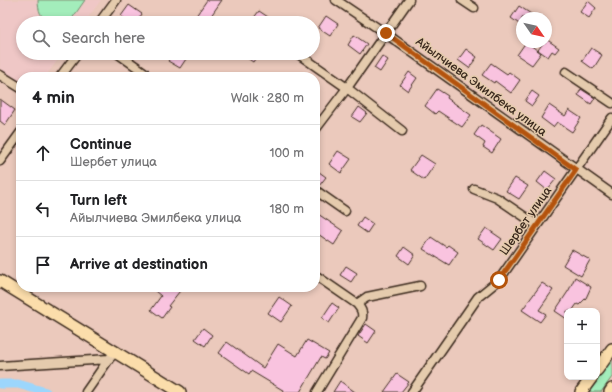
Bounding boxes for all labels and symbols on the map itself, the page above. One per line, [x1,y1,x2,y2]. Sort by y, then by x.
north arrow [516,12,552,48]
route end [377,24,395,42]
street label: Айылчиева Эмилбека улица [412,34,549,140]
street label: Шербет улица [497,184,555,258]
route start [490,271,508,289]

